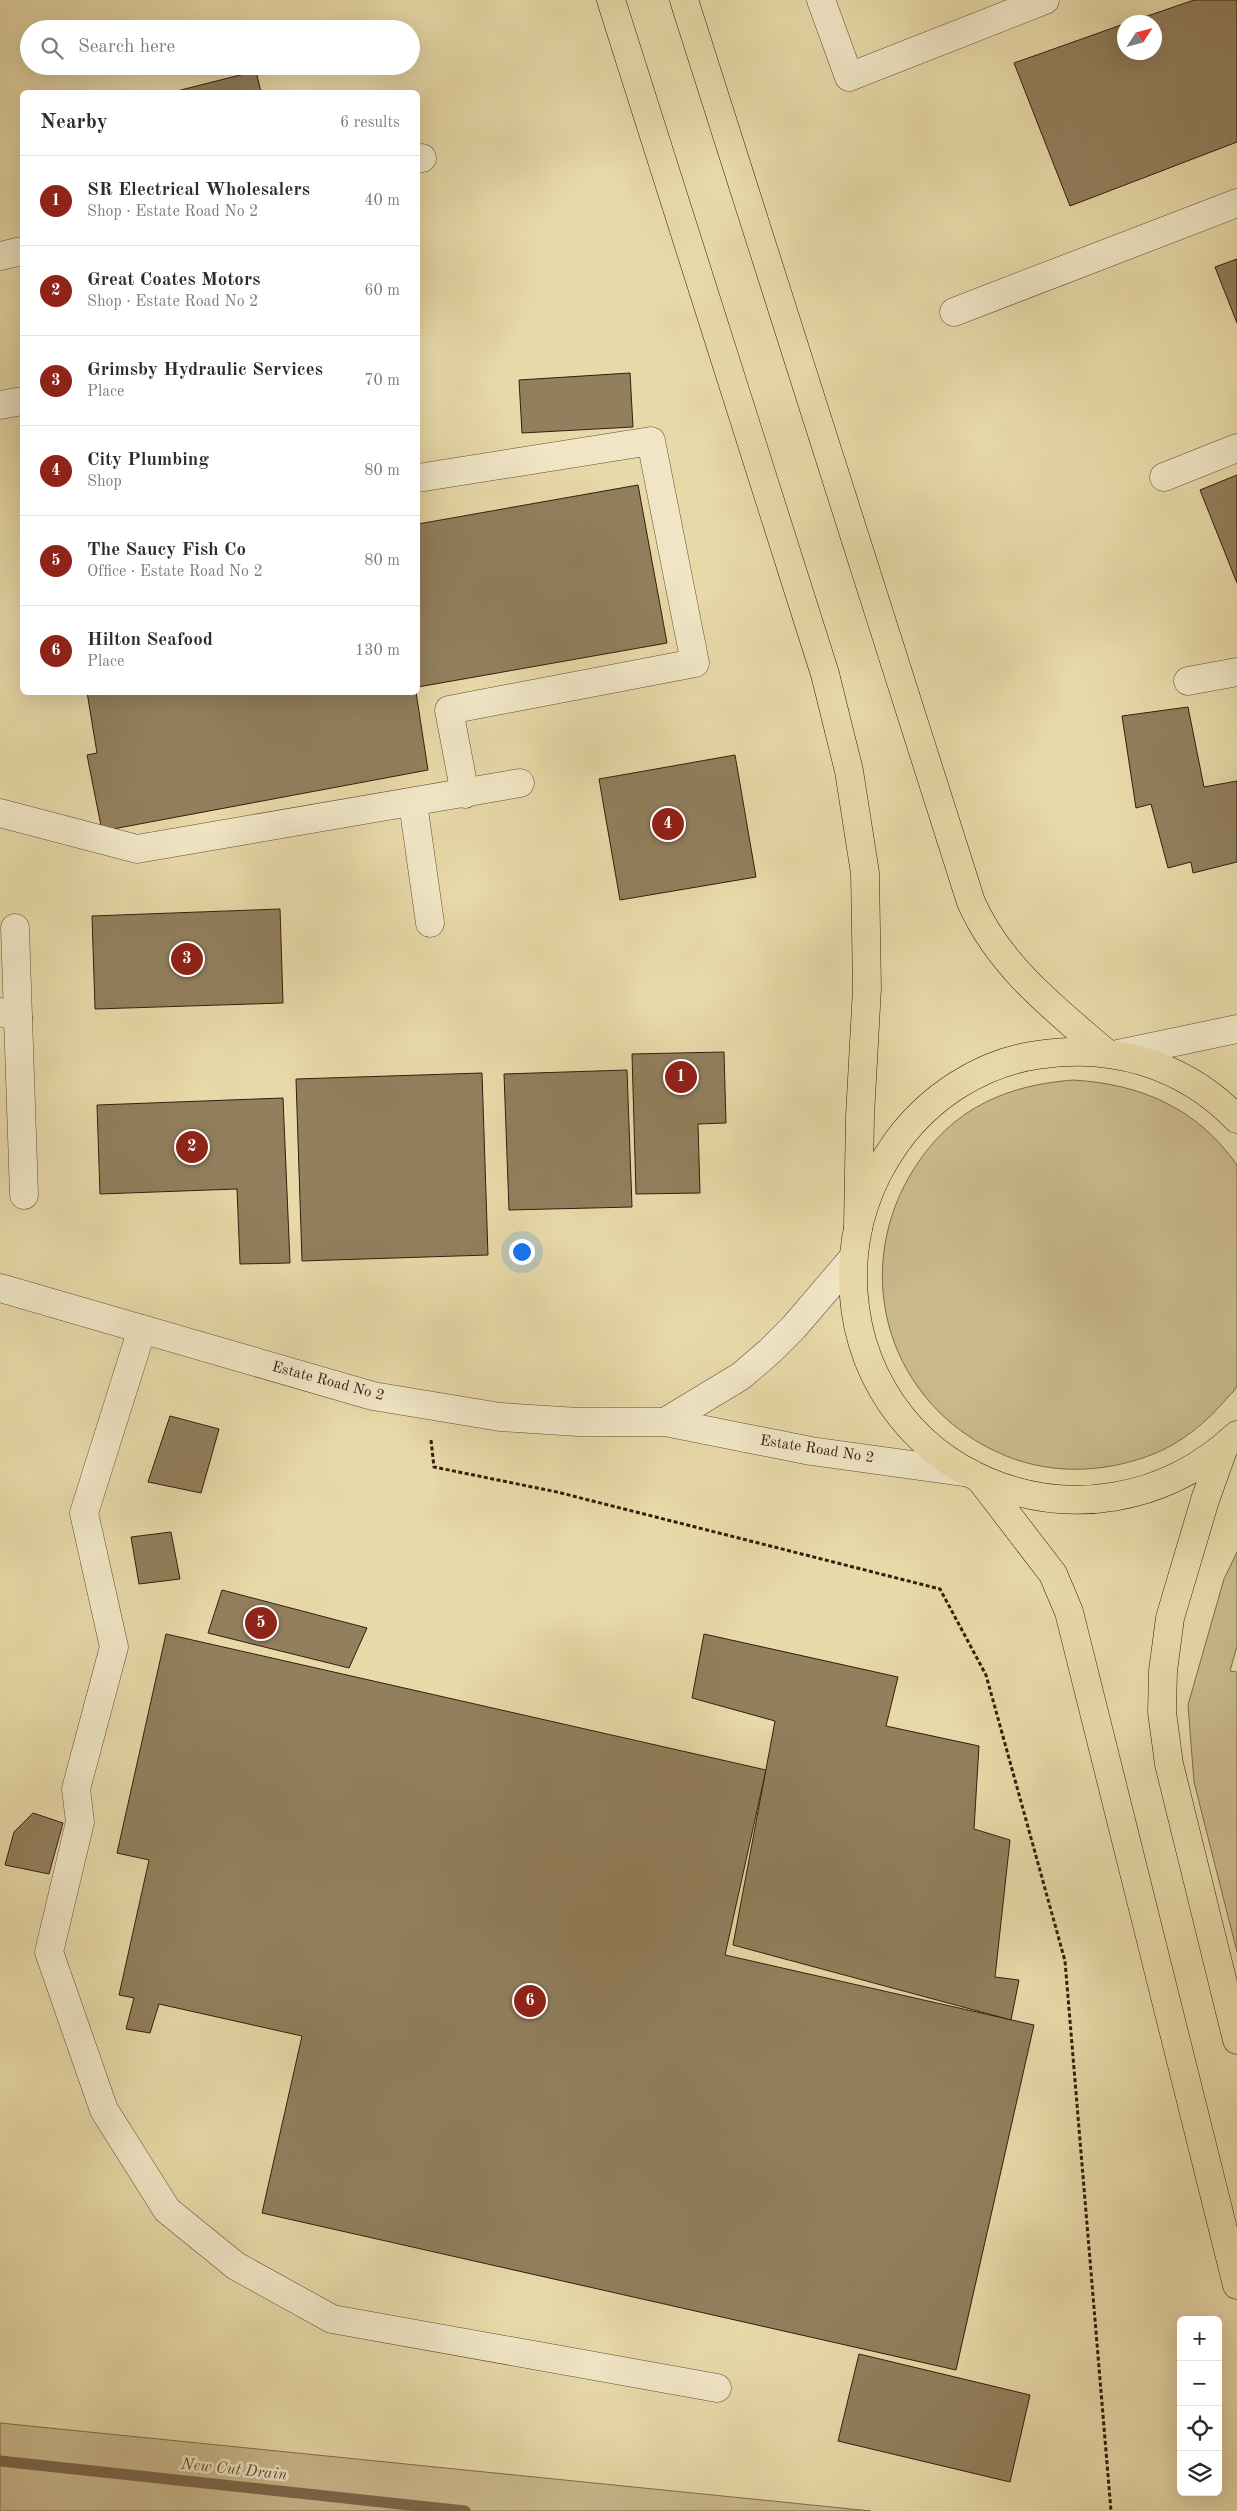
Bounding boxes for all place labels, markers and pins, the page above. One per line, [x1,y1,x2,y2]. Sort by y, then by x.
pin: 4 [652,805,684,843]
pin: 3 [171,940,203,978]
pin: 1 [665,1058,697,1096]
pin: 2 [176,1128,208,1166]
pin: 5 [245,1604,277,1642]
pin: 6 [514,1982,546,2020]

